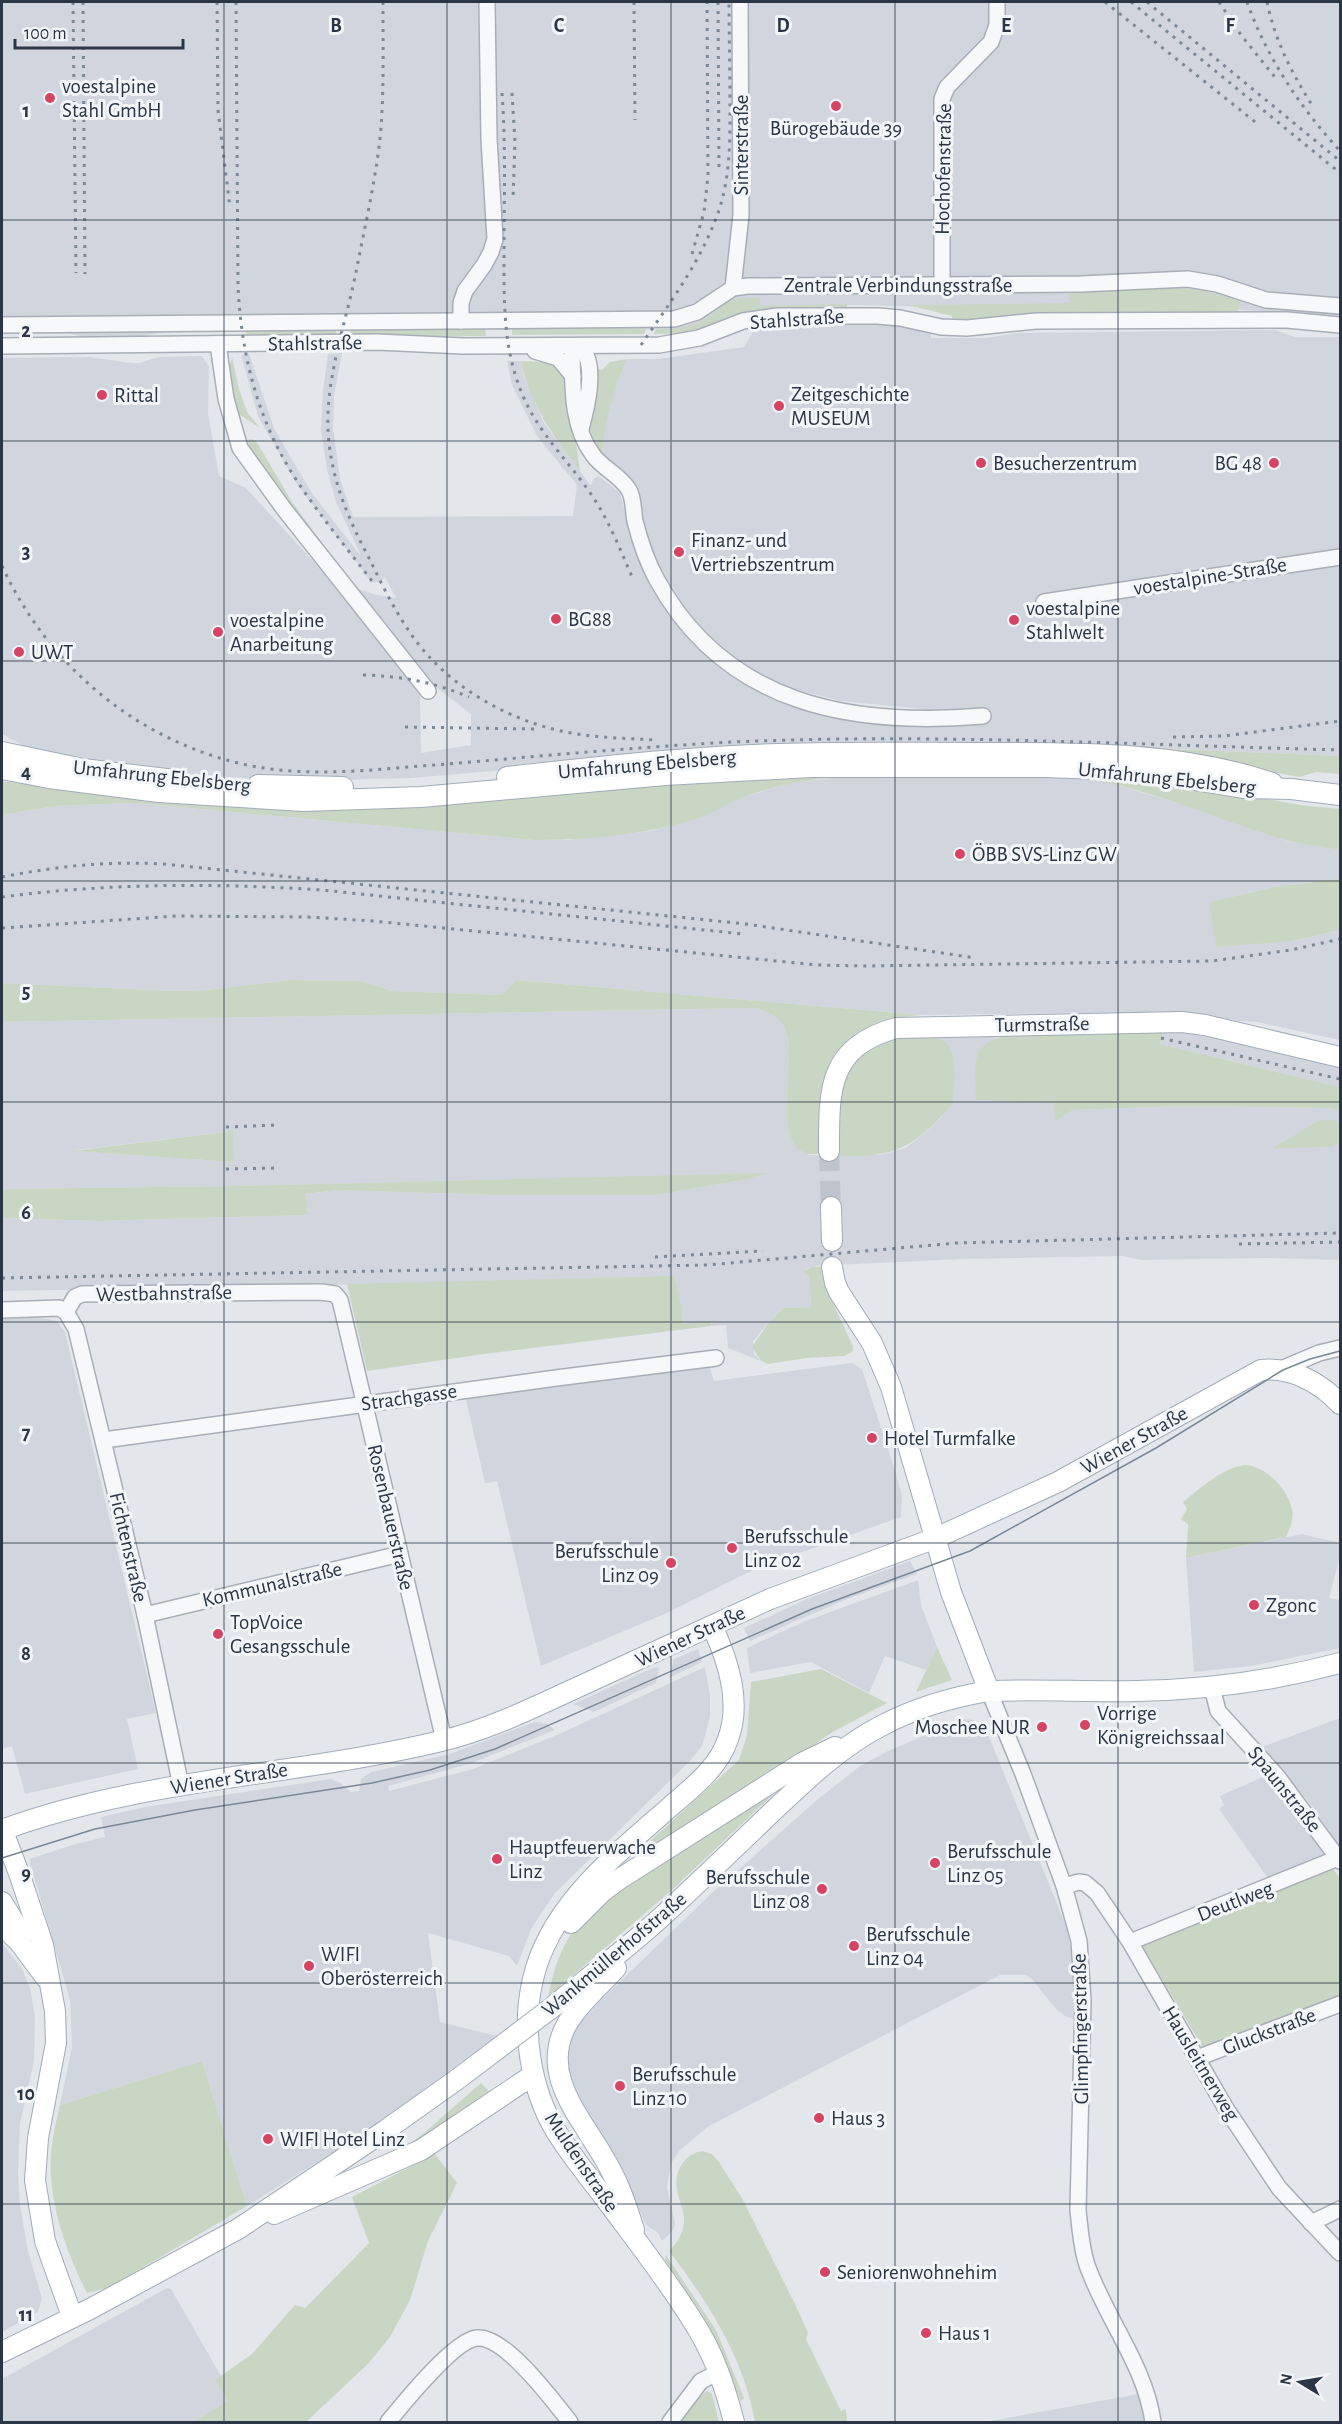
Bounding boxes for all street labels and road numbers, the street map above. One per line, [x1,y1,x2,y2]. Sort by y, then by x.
street label: Sinterstraße [731,95,752,195]
street label: Hochofenstraße [932,103,955,235]
street label: Zentrale Verbindungsstraße [784,275,1012,296]
street label: Stahlstraße [749,306,845,333]
street label: Stahlstraße [268,332,362,355]
street label: voestalpine-Straße [1132,554,1288,599]
street label: Umfahrung Ebelsberg [557,746,738,783]
street label: Umfahrung Ebelsberg [72,757,253,796]
street label: Umfahrung Ebelsberg [1077,759,1258,798]
street label: Turmstraße [994,1013,1090,1036]
street label: Westbahnstraße [96,1282,232,1305]
street label: Strachgasse [360,1380,458,1415]
street label: Wiener Straße [1077,1403,1191,1478]
street label: Rosenbauerstraße [363,1442,418,1592]
street label: Fichtenstraße [106,1490,151,1604]
street label: Kommunalstraße [200,1558,344,1611]
street label: Wiener Straße [632,1602,748,1671]
street label: Spaunstraße [1244,1742,1325,1836]
street label: Wiener Straße [169,1759,289,1798]
street label: Deutlweg [1194,1877,1277,1925]
street label: Wankmüllerhofstraße [538,1888,690,2021]
street label: Glimpfingerstraße [1069,1953,1092,2105]
street label: Hausleitnerweg [1158,2002,1243,2125]
street label: Gluckstraße [1220,2004,1319,2059]
street label: Muldenstraße [541,2109,623,2216]

